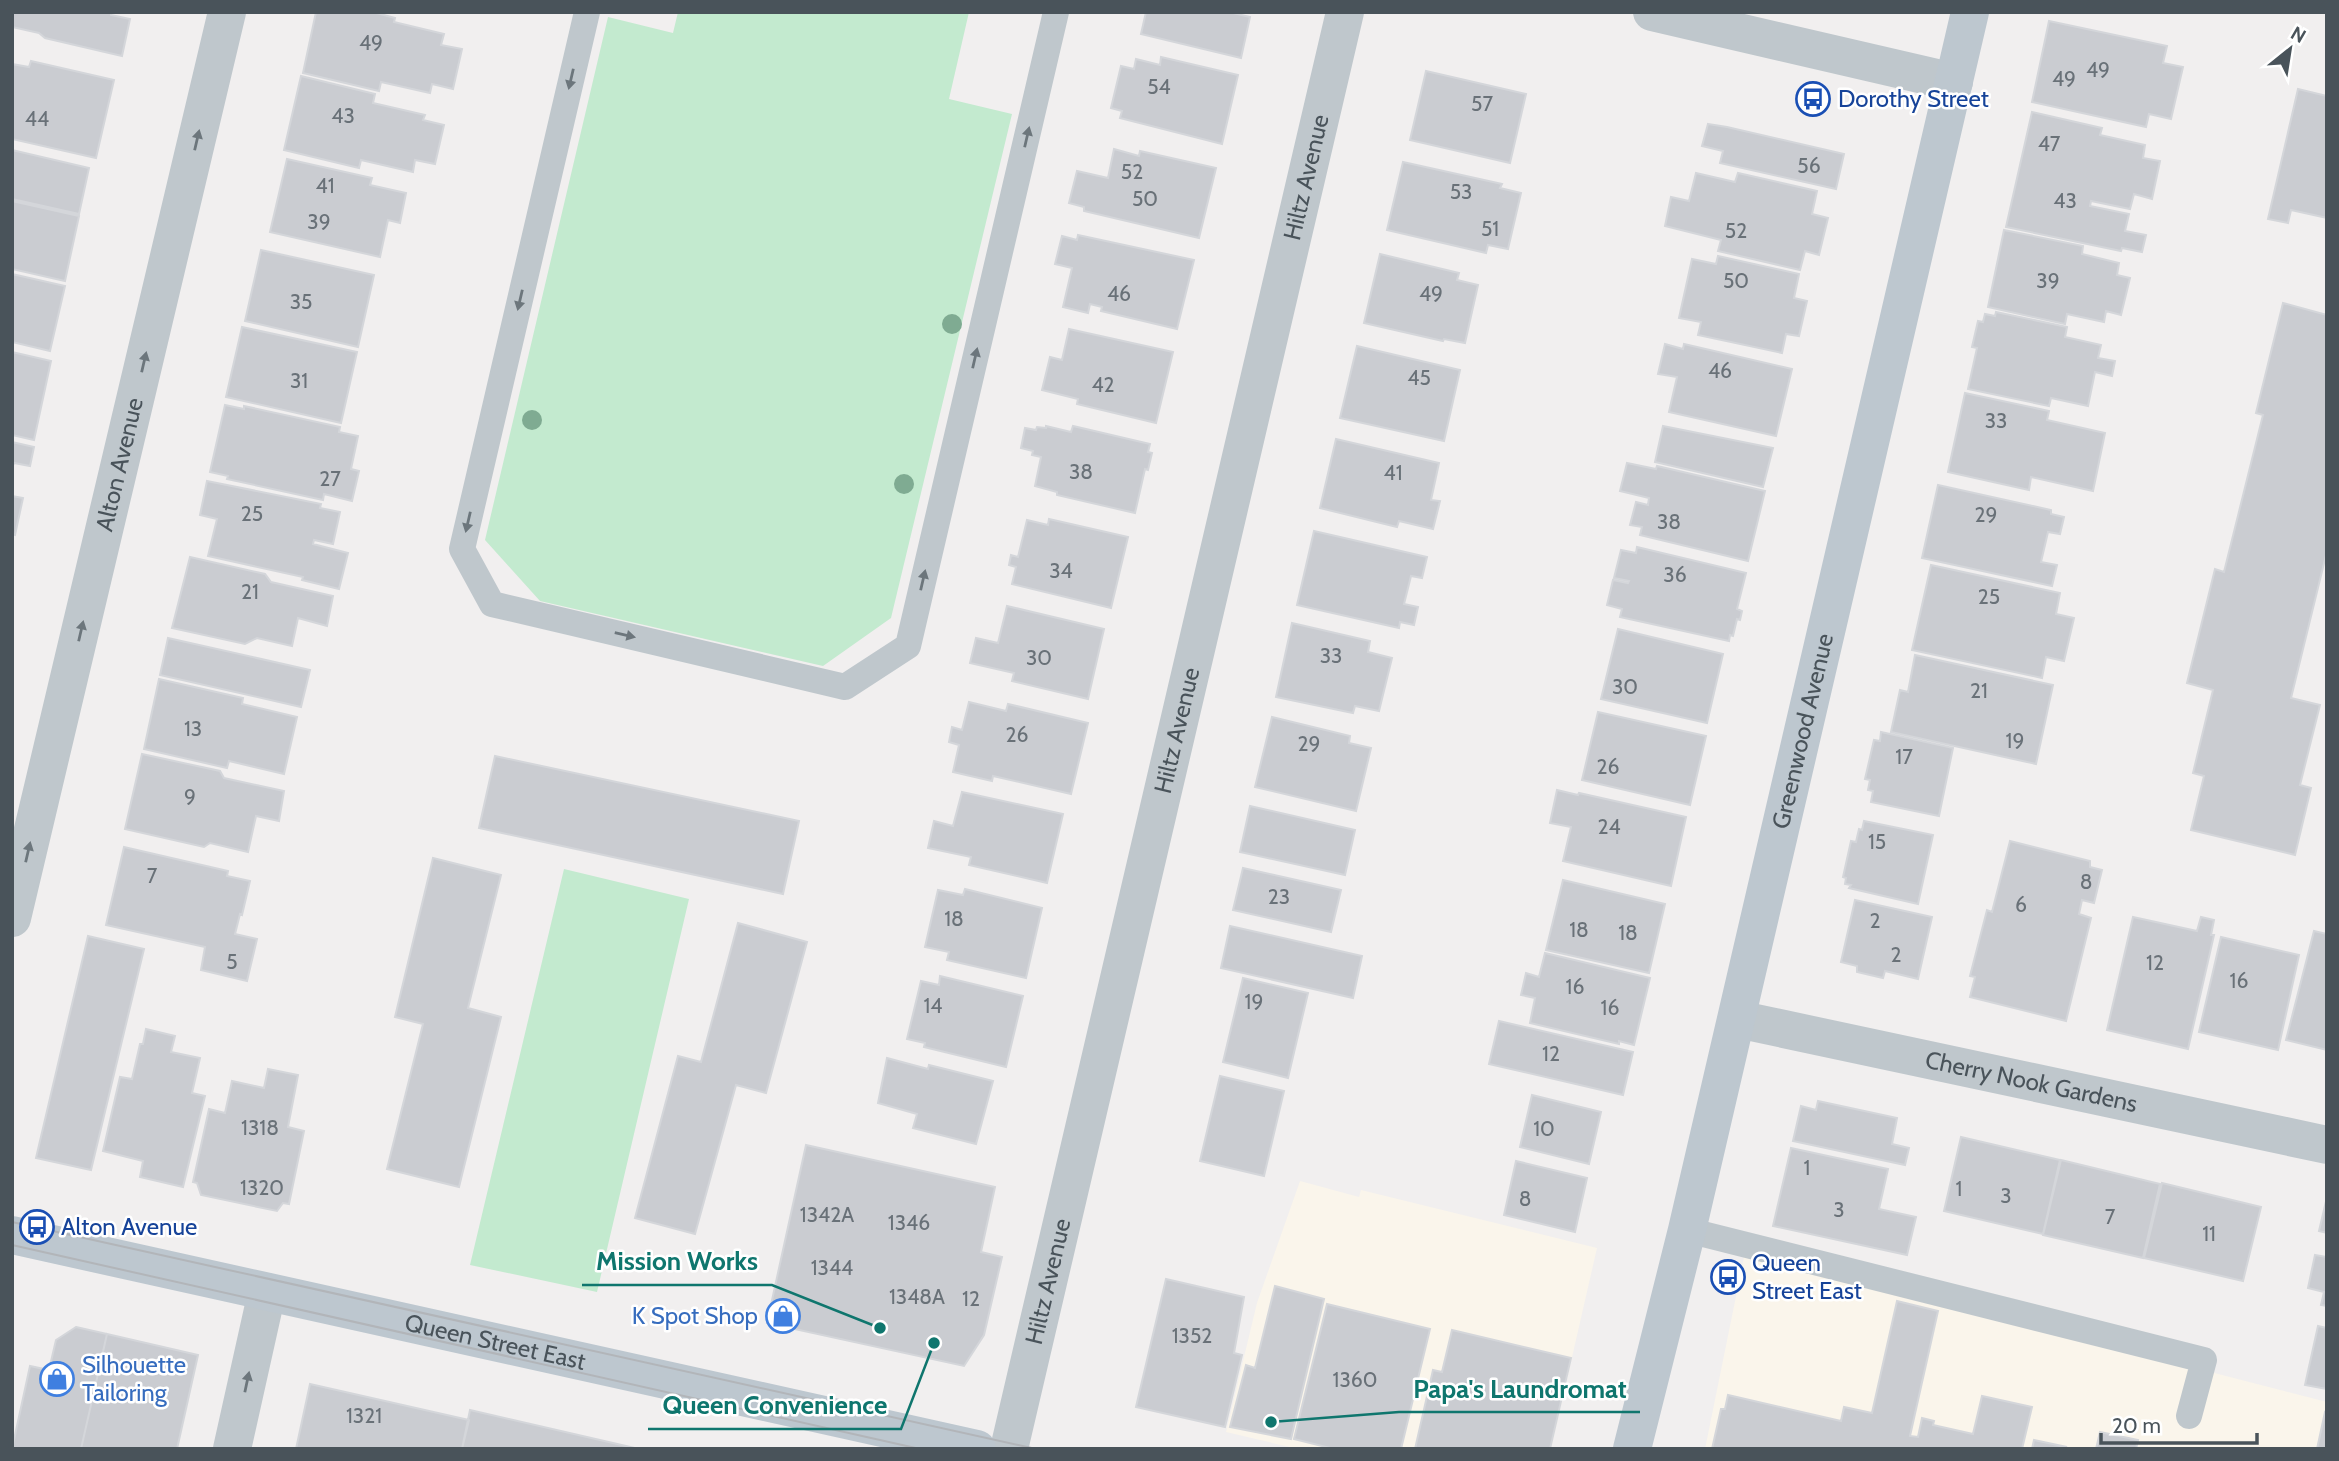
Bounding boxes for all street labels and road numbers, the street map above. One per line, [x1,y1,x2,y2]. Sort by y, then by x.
street label: Hiltz Avenue [1277,111,1335,243]
street label: Alton Avenue [89,395,149,534]
street label: Greenwood Avenue [1766,630,1839,831]
street label: Hiltz Avenue [1148,664,1205,796]
street label: Cherry Nook Gardens [1923,1045,2140,1118]
street label: Hiltz Avenue [1019,1216,1076,1347]
street label: Queen Street East [402,1308,589,1376]

